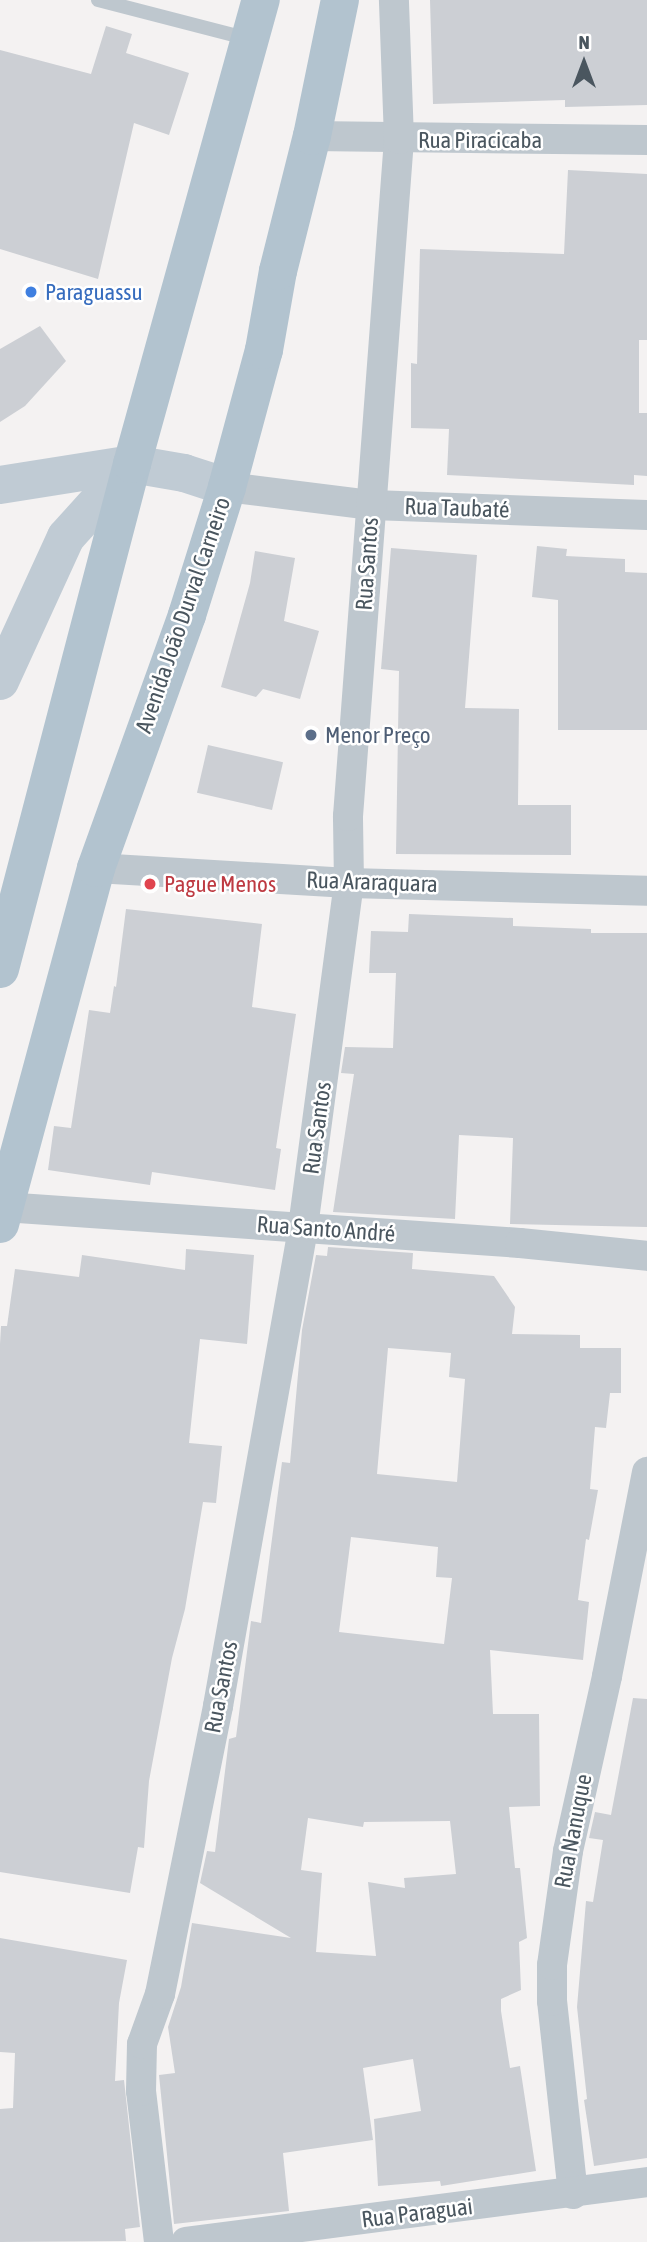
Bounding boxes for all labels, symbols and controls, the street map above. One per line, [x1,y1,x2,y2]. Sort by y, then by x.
north arrow [549,28,619,98]
text: N [578,31,590,53]
street label: Rua Piracicaba [418,126,542,154]
place label: Paraguassu [45,278,143,306]
marker: Paraguassu [23,284,39,300]
street label: Rua Taubaté [404,492,510,524]
street label: Avenida João Durval Carneiro [130,494,236,736]
street label: Rua Santos [350,517,384,611]
place label: Menor Preço [325,721,430,749]
marker: Menor Preço [303,727,319,743]
street label: Rua Araraquara [306,866,438,898]
place label: Pague Menos [164,870,276,898]
marker: Pague Menos [142,876,158,892]
street label: Rua Santos [297,1080,337,1176]
street label: Rua Santo André [256,1210,396,1248]
street label: Rua Santos [199,1639,243,1735]
street label: Rua Nanuque [548,1772,598,1890]
street label: Rua Paraguai [360,2192,474,2234]

